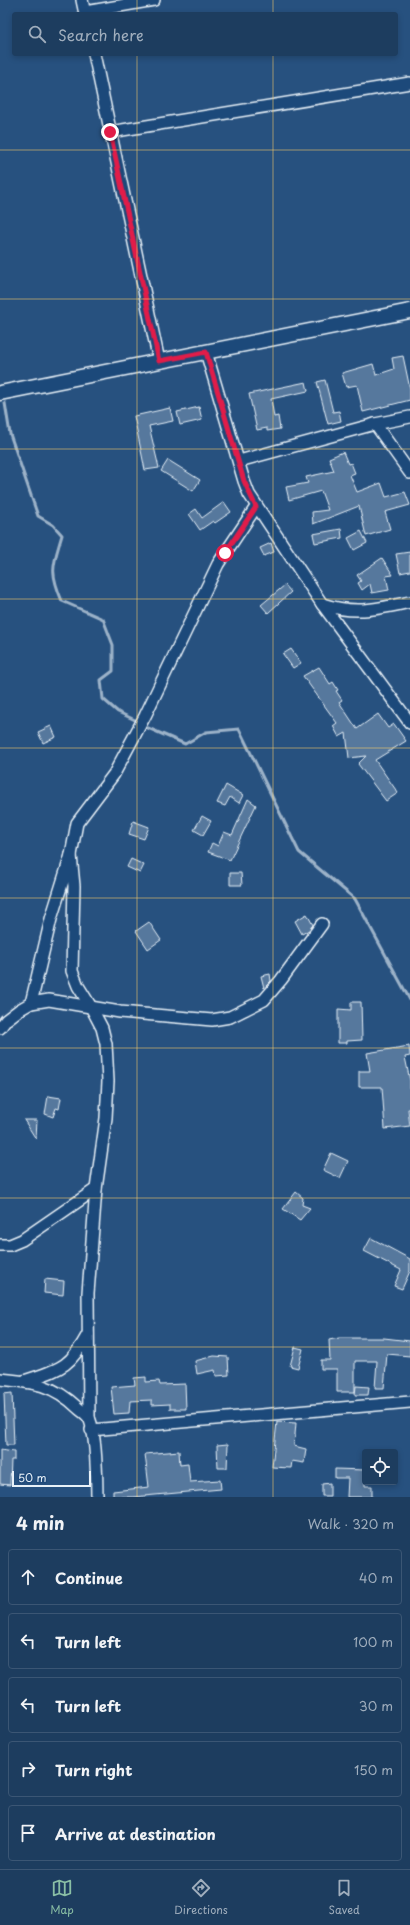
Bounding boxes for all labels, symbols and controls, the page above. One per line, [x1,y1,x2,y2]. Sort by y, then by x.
search box [12,12,398,56]
icon: search [26,23,48,45]
text: Search here [58,23,144,46]
route end [101,123,119,141]
route start [216,544,234,562]
map controls [362,1449,398,1485]
button: locate [362,1449,398,1485]
scale bar [12,1469,91,1488]
text: 50 m [18,1469,47,1486]
text: 4 min [16,1510,64,1536]
text: Walk · 320 m [308,1514,394,1533]
icon: ahead [17,1566,39,1588]
text: Continue [55,1566,123,1589]
text: 40 m [359,1568,393,1587]
icon: left [17,1630,39,1652]
text: Turn left [55,1630,121,1653]
text: 100 m [353,1632,393,1651]
icon: left [17,1694,39,1716]
text: Turn left [55,1694,121,1717]
text: 30 m [359,1696,393,1715]
icon: right [17,1758,39,1780]
text: Turn right [55,1758,132,1781]
text: 150 m [354,1760,393,1779]
icon: arrive [17,1822,39,1844]
text: Arrive at destination [55,1822,216,1845]
tab: Map [50,1877,74,1918]
tab: Directions [174,1877,228,1918]
tab: Saved [328,1877,360,1918]

